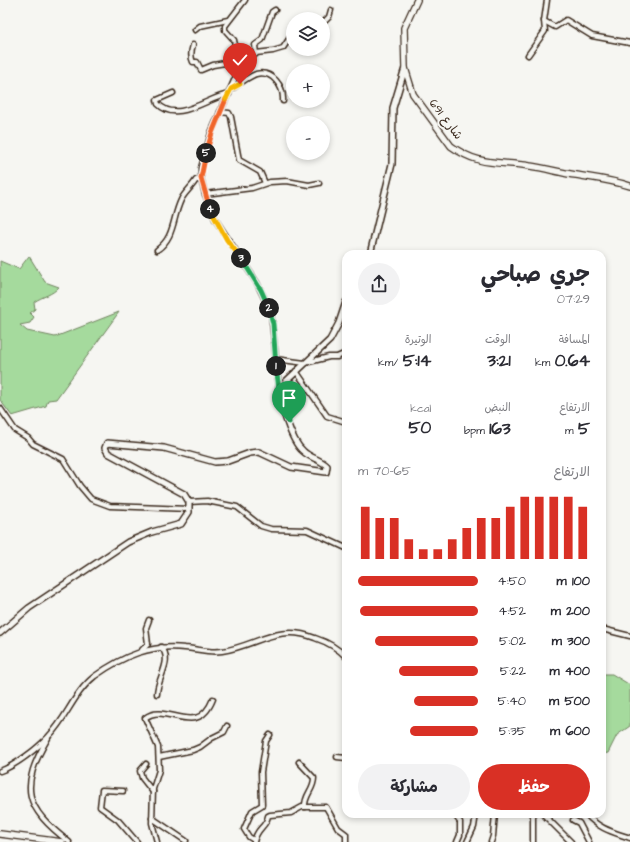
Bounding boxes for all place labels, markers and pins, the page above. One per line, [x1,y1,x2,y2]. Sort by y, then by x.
pin [223,43,257,84]
pin: 5 [196,143,216,163]
pin: 4 [200,199,220,219]
pin: 3 [231,248,251,268]
pin: 2 [259,298,279,318]
pin: 1 [266,356,286,376]
pin [272,381,306,422]

